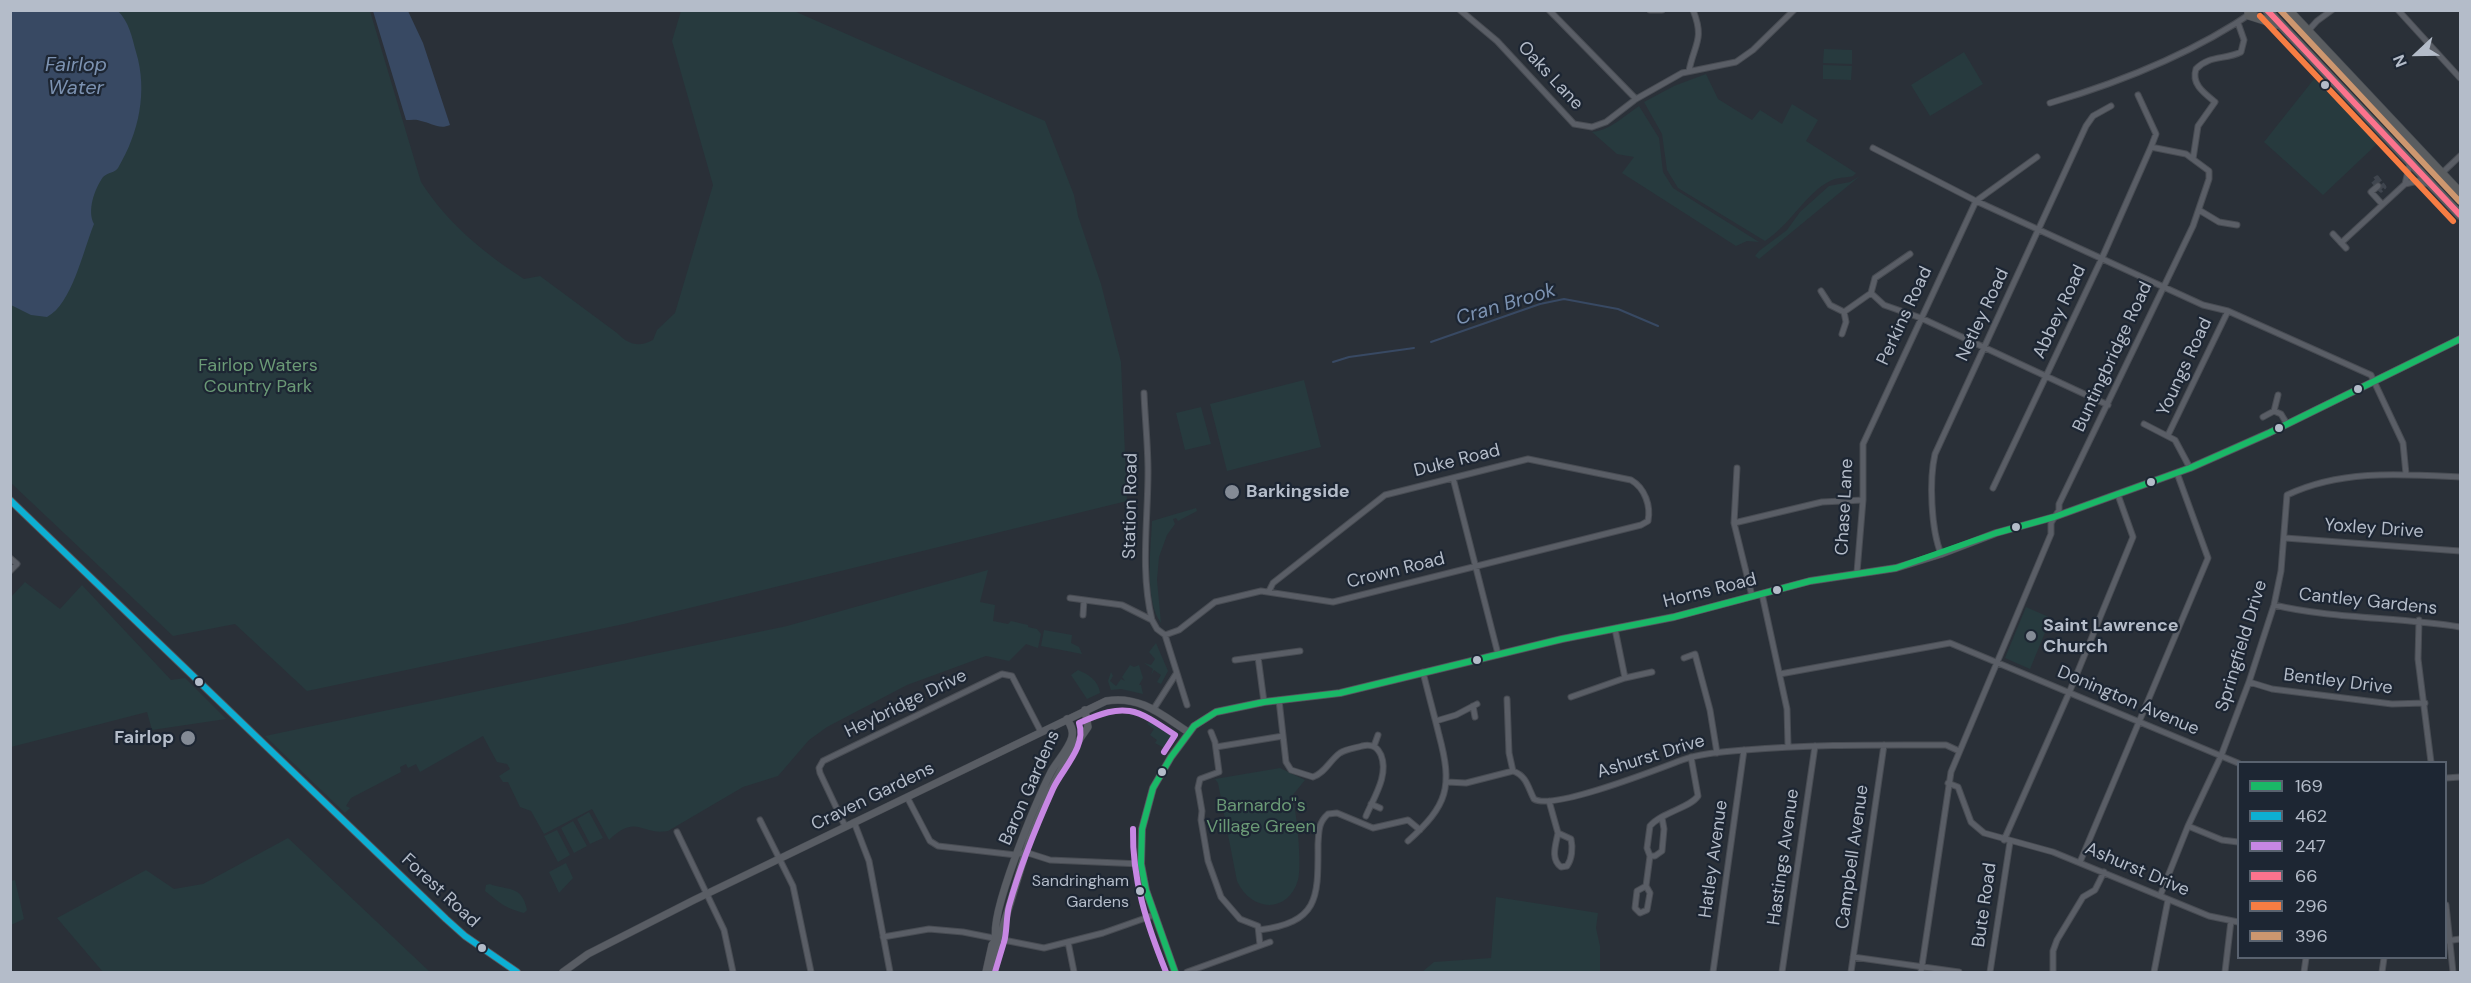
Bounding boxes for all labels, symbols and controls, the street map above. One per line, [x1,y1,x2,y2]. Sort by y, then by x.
north arrow [2387,24,2447,84]
street label: Oaks Lane [1513,37,1587,115]
text: N [2388,52,2412,70]
water label: Fairlop Water [45,54,107,101]
unlabelled marker [2319,79,2331,91]
street label: Abbey Road [2029,262,2091,362]
street label: Perkins Road [1873,263,1937,369]
street label: Netley Road [1952,265,2014,365]
water label: Cran Brook [1453,278,1559,332]
street label: Buntingbridge Road [2069,278,2157,436]
street label: Youngs Road [2153,314,2217,420]
park label: Fairlop Waters Country Park [198,355,318,398]
unlabelled marker [2352,383,2364,395]
unlabelled marker [2273,422,2285,434]
street label: Duke Road [1412,440,1502,482]
street label: Station Road [1119,453,1143,559]
street label: Chase Lane [1832,458,1858,556]
unlabelled marker [2145,476,2157,488]
place label: Barkingside [1246,481,1350,503]
marker: Barkingside [1223,483,1241,501]
street label: Yoxley Drive [2324,515,2424,543]
unlabelled marker [2010,521,2022,533]
street label: Crown Road [1345,548,1447,594]
street label: Horns Road [1661,569,1759,613]
street label: Springfield Drive [2212,578,2272,714]
unlabelled marker [1771,584,1783,596]
street label: Cantley Gardens [2298,584,2438,620]
place label: Saint Lawrence Church [2043,615,2179,658]
marker: Saint Lawrence Church [2024,629,2038,643]
unlabelled marker [1471,654,1483,666]
street label: Donington Avenue [2054,661,2202,741]
street label: Heybridge Drive [842,665,970,743]
street label: Bentley Drive [2282,665,2394,699]
unlabelled marker [193,676,205,688]
place label: Fairlop [114,727,174,749]
street label: Baron Gardens [995,727,1065,849]
marker: Fairlop [179,729,197,747]
street label: Ashurst Drive [1595,730,1707,784]
street label: Craven Gardens [808,758,938,836]
legend [2237,761,2447,959]
unlabelled marker [1156,766,1168,778]
text: 169 [2295,774,2323,798]
street label: Campbell Avenue [1832,783,1874,931]
street label: Hastings Avenue [1764,787,1804,927]
park label: Barnardo''s Village Green [1206,795,1316,838]
street label: Hatley Avenue [1695,799,1733,919]
text: 462 [2295,804,2327,828]
text: 247 [2295,834,2326,858]
street label: Ashurst Drive [2081,838,2193,902]
street label: Forest Road [396,849,484,933]
street label: Bute Road [1968,861,2002,949]
text: 66 [2295,864,2318,888]
place label: Sandringham Gardens [1032,872,1129,910]
marker: Sandringham Gardens [1134,885,1146,897]
text: 296 [2295,894,2328,918]
text: 396 [2295,924,2328,948]
unlabelled marker [476,942,488,954]

